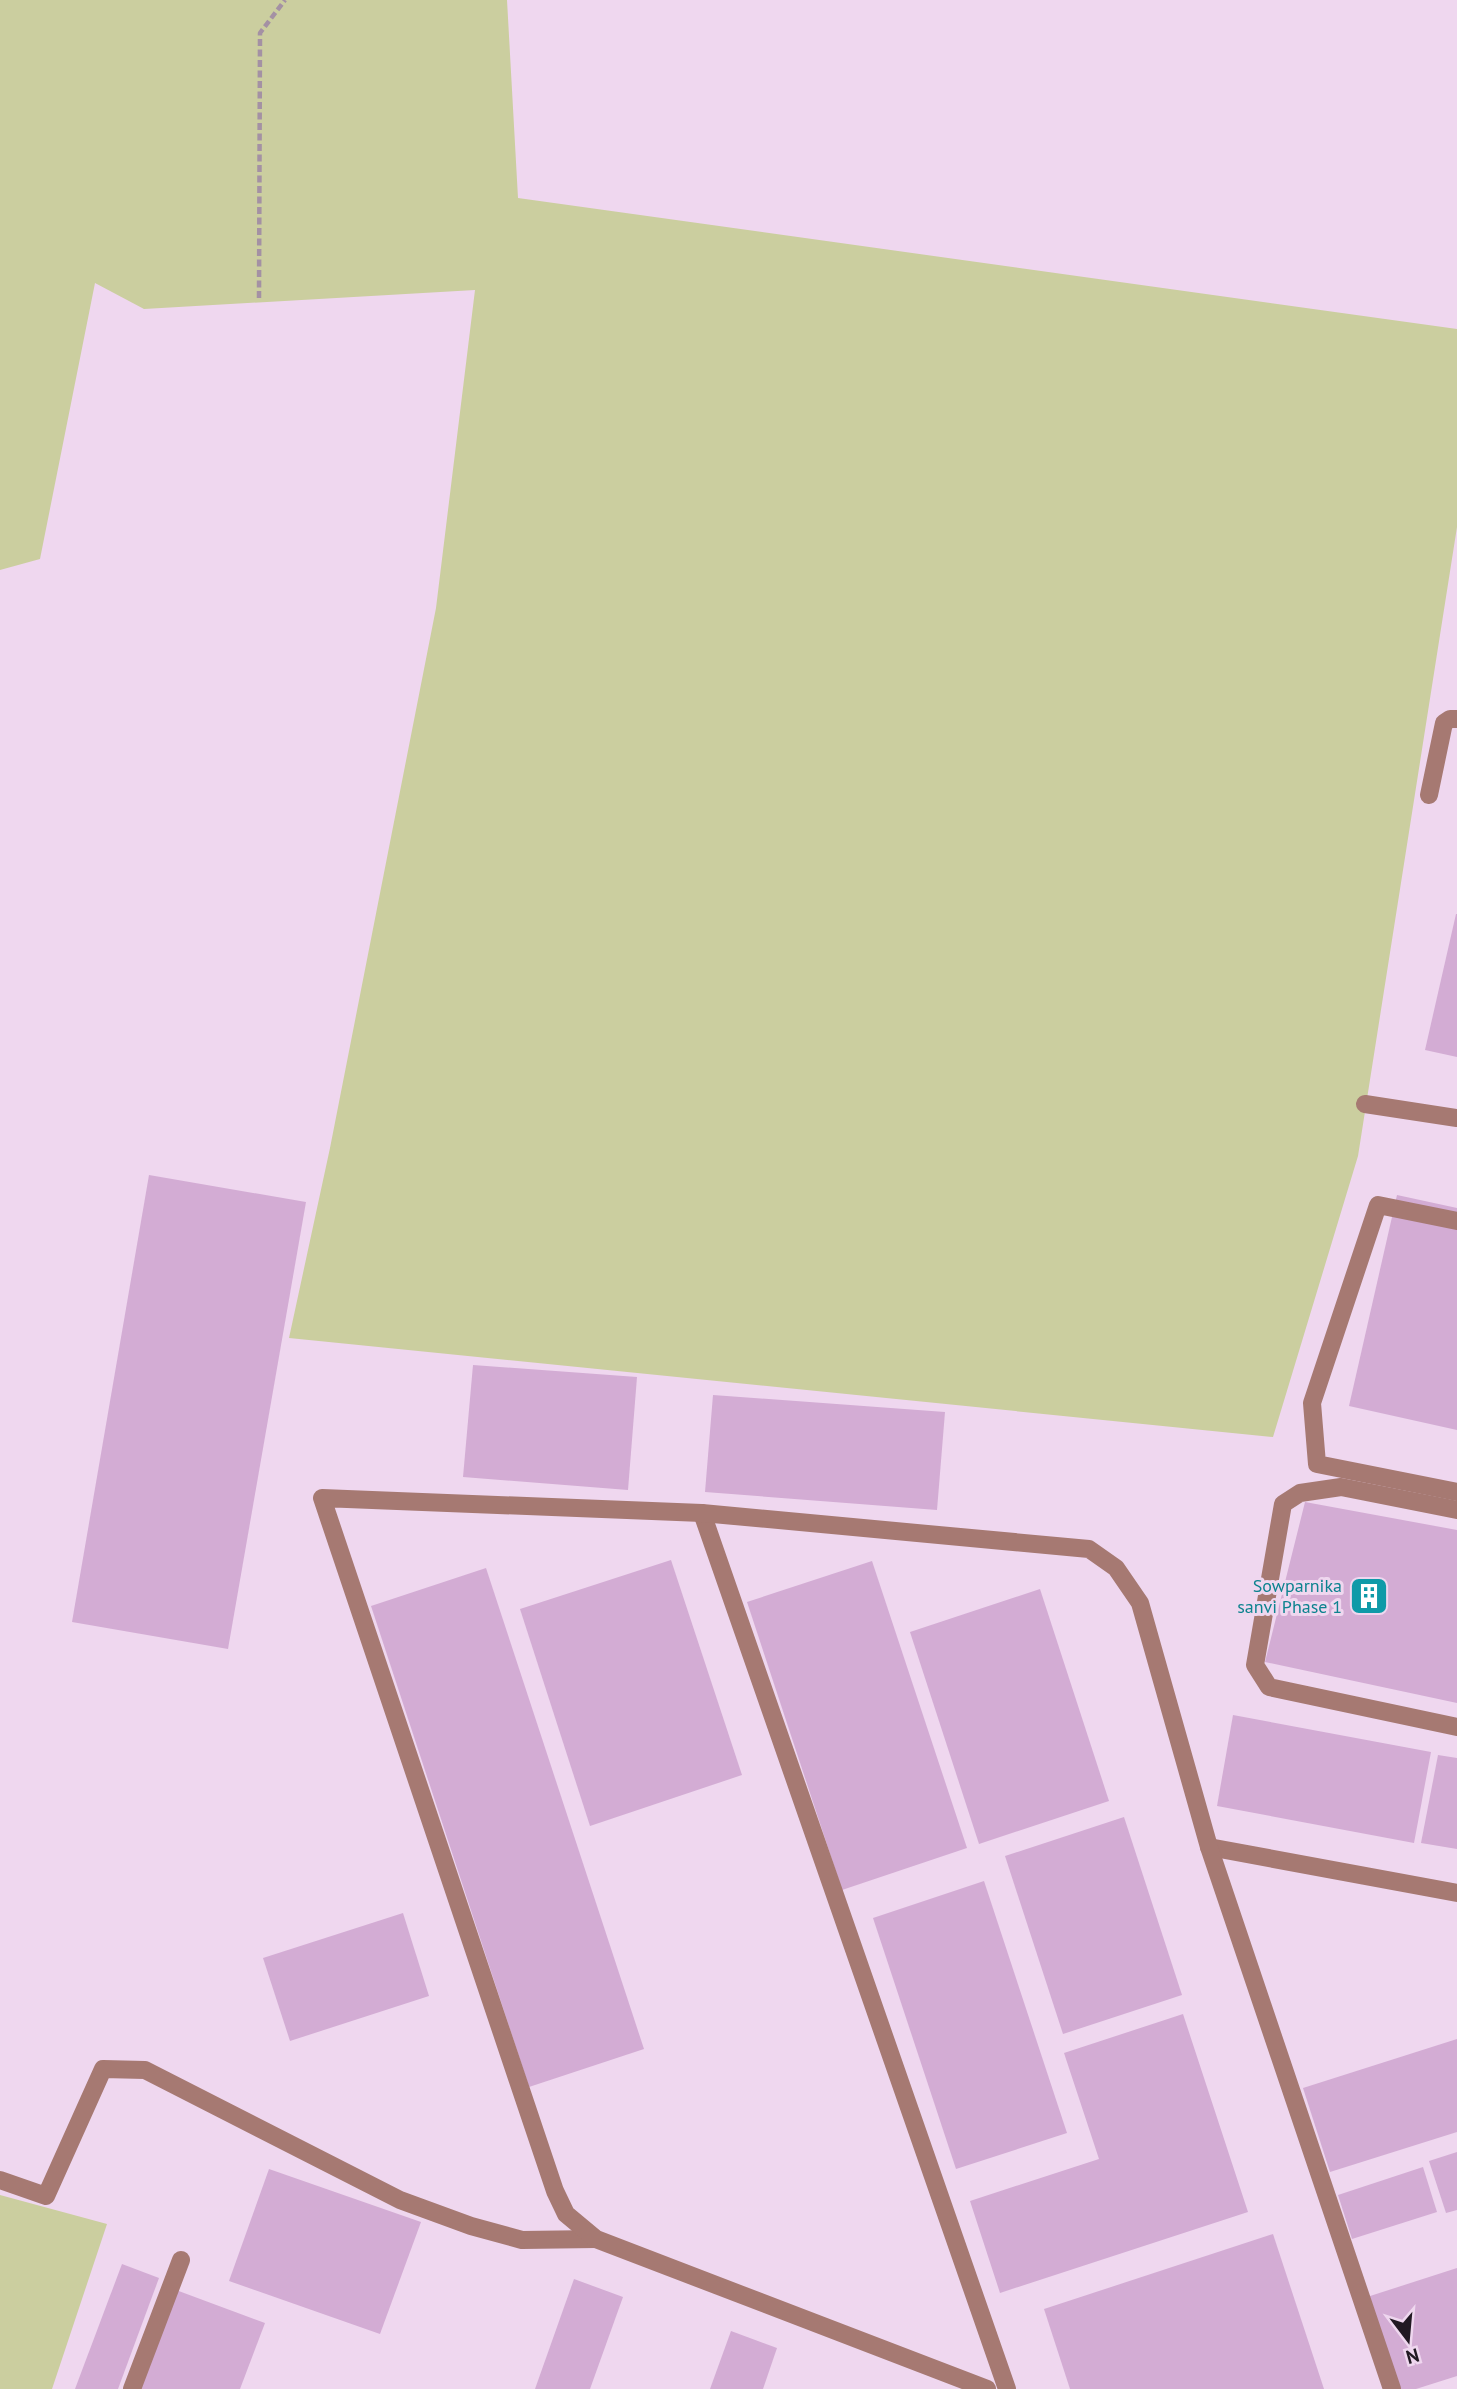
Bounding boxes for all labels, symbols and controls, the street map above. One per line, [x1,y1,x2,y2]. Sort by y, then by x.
place label: Sowparnika sanvi Phase 1 [1237,1574,1342,1618]
building icon: Sowparnika sanvi Phase 1 [1348,1575,1390,1617]
north arrow [1373,2305,1443,2375]
text: N [1403,2343,1422,2370]

